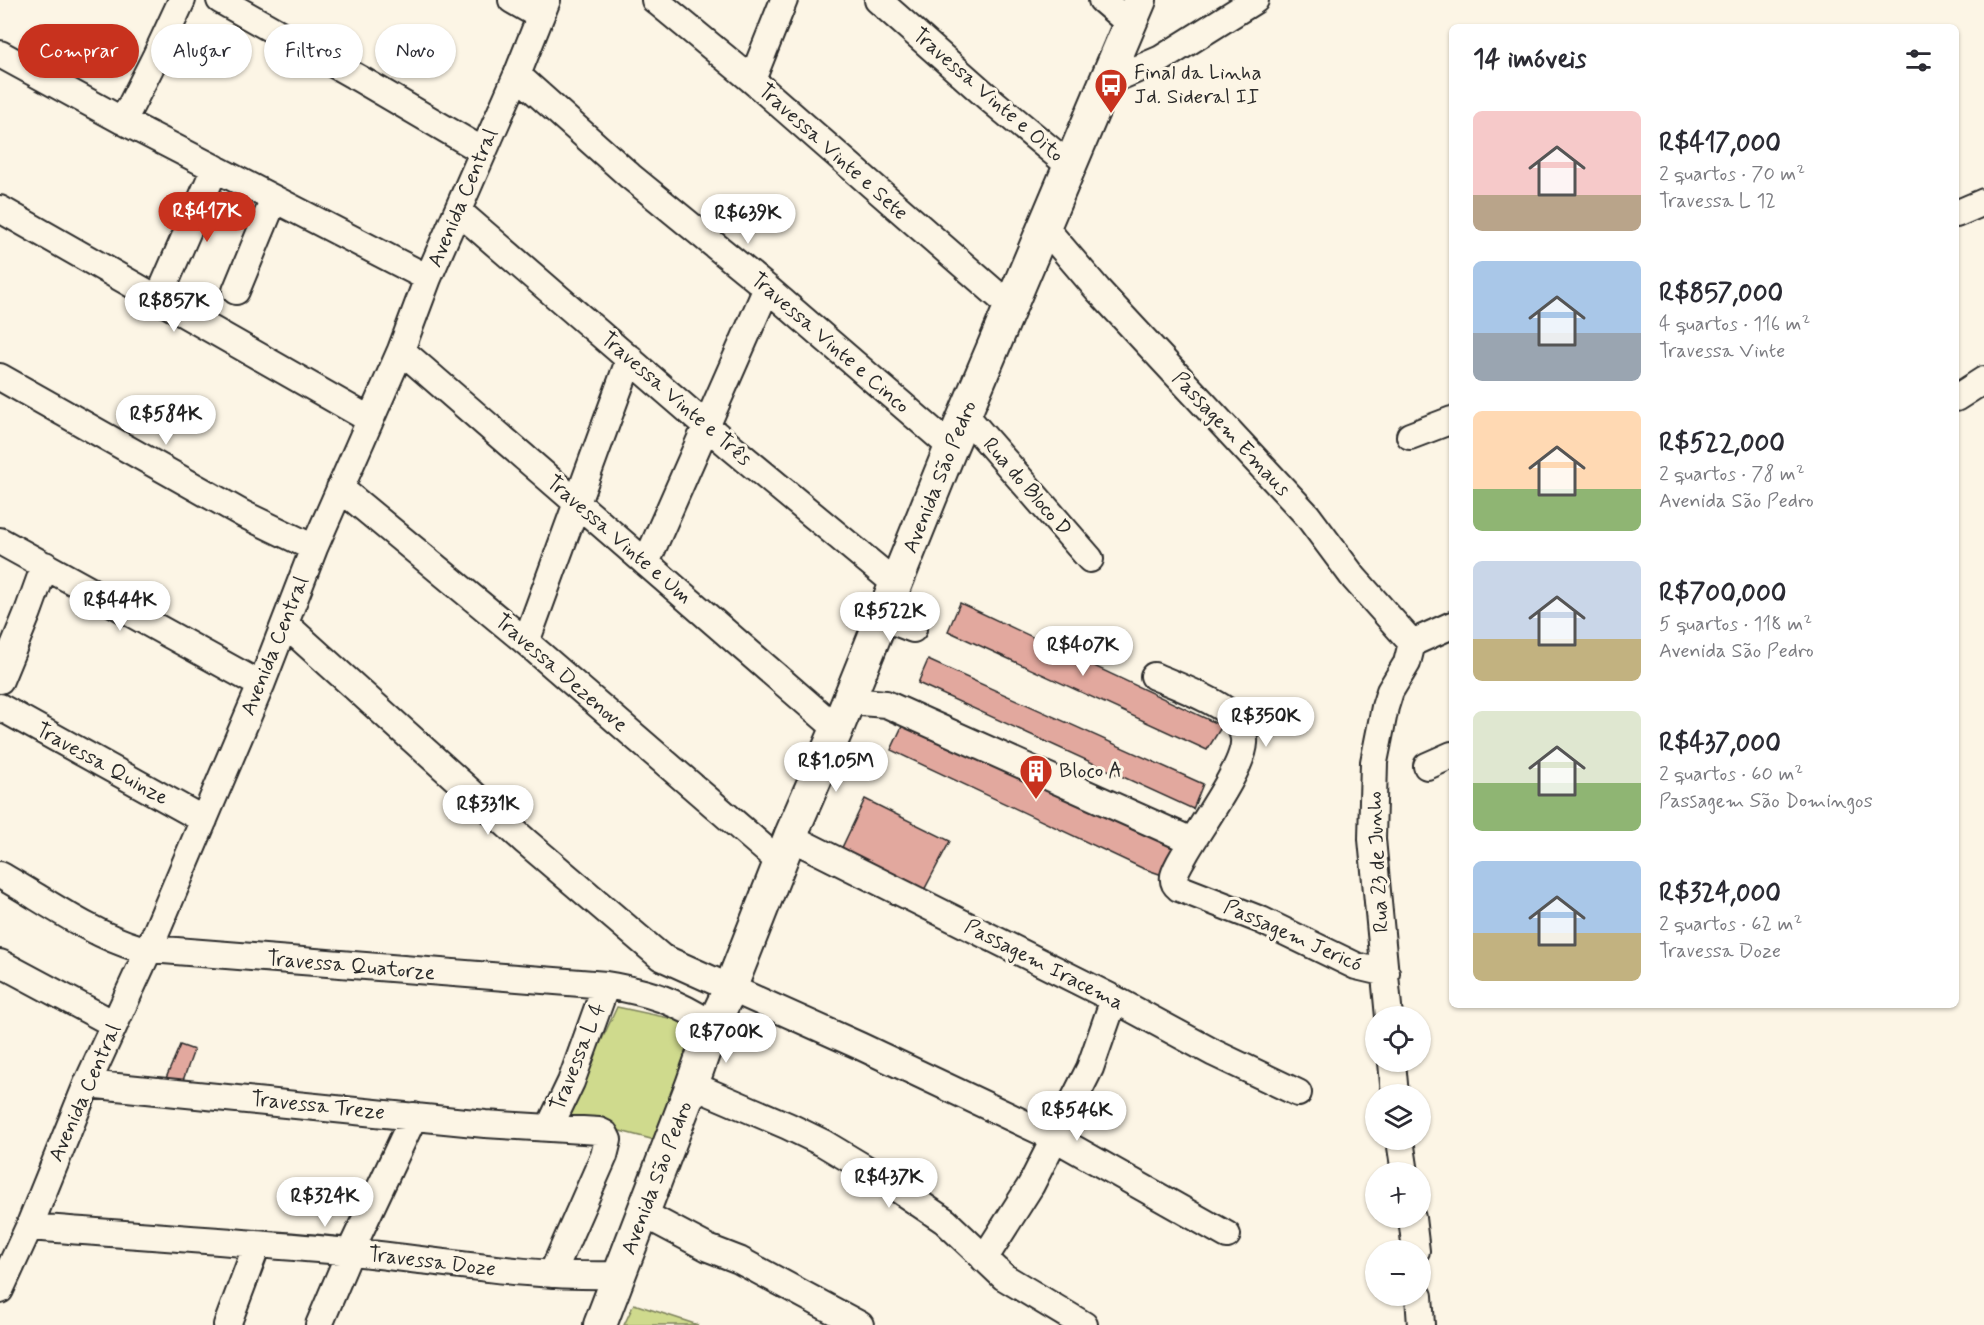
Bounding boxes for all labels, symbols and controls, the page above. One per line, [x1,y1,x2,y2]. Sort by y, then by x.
street label: Travessa Vinte e Oito [906,21,1070,169]
chip: Comprar [18,24,139,78]
chip: Alugar [151,24,252,78]
chip: Filtros [264,24,363,78]
chip: Novo [375,24,456,78]
text: 14 imóveis [1473,43,1587,77]
icon: filters [1902,44,1935,77]
place label: Final da Linha Jd. Sideral II [1134,59,1262,111]
bus stop icon: Final da Linha Jd. Sideral II [1093,67,1129,114]
street label: Travessa Vinte e Sete [752,77,914,227]
street label: Avenida Central [421,124,505,272]
text: R$417,000 [1659,127,1781,161]
icon: home [1521,135,1593,207]
text: 2 quartos · 70 m² [1659,161,1805,188]
text: Travessa L 12 [1659,188,1776,215]
pin: R$417K [158,192,256,243]
pin: R$639K [699,194,797,245]
text: R$417K [173,198,241,225]
text: R$639K [715,200,781,227]
street label: Travessa Vinte e Cinco [745,266,915,420]
text: R$857,000 [1659,277,1783,311]
pin: R$857K [125,282,223,333]
icon: home [1521,285,1593,357]
text: R$857K [139,288,209,315]
text: 4 quartos · 116 m² [1659,311,1810,338]
street label: Travessa Vinte e Três [594,326,758,472]
text: Travessa Vinte [1659,338,1785,365]
street label: Passagem Emaus [1166,365,1296,503]
pin: R$584K [117,395,215,446]
street label: Avenida São Pedro [897,396,983,558]
text: R$584K [130,401,202,428]
text: R$522,000 [1659,427,1785,461]
street label: Rua do Bloco D [976,432,1078,542]
icon: home [1521,435,1593,507]
text: 2 quartos · 78 m² [1659,461,1805,488]
street label: Travessa Vinte e Um [540,469,698,611]
text: Avenida São Pedro [1659,488,1814,515]
street label: Avenida Central [234,572,316,720]
text: R$700,000 [1659,577,1786,611]
pin: R$444K [71,581,169,632]
icon: home [1521,585,1593,657]
text: R$444K [83,587,157,614]
pin: R$522K [841,592,939,643]
text: R$522K [854,598,926,625]
street label: Travessa Dezenove [488,607,634,739]
text: 5 quartos · 118 m² [1659,611,1812,638]
pin: R$407K [1034,626,1132,677]
text: R$407K [1047,632,1119,659]
text: Avenida São Pedro [1659,638,1814,665]
pin: R$350K [1217,697,1315,748]
text: R$350K [1231,703,1301,730]
street label: Travessa Quinze [31,716,173,812]
text: R$437,000 [1659,727,1781,761]
icon: home [1521,735,1593,807]
pin: R$1.05M [781,742,891,793]
text: R$1.05M [798,748,874,775]
building icon: Bloco A [1018,753,1054,800]
place label: Bloco A [1059,757,1123,785]
text: 2 quartos · 60 m² [1659,761,1803,788]
pin: R$331K [439,785,537,836]
text: Passagem São Domingos [1659,788,1873,815]
text: R$331K [457,791,519,818]
street label: Rua 23 de Junho [1360,791,1396,933]
text: R$324,000 [1659,877,1781,911]
icon: home [1521,885,1593,957]
street label: Passagem Jericó [1219,893,1367,979]
text: 2 quartos · 62 m² [1659,911,1802,938]
street label: Passagem Iracema [960,913,1128,1017]
text: Travessa Doze [1659,938,1781,965]
street label: Travessa Quatorze [266,945,436,987]
street label: Travessa L 4 [544,999,612,1115]
map controls [1365,1006,1431,1306]
button: locate [1365,1006,1431,1072]
pin: R$700K [677,1013,775,1064]
text: R$700K [689,1019,763,1046]
street label: Avenida Central [42,1020,128,1166]
button: layers [1365,1084,1431,1150]
street label: Travessa Treze [250,1085,386,1127]
pin: R$546K [1028,1091,1126,1142]
street label: Avenida São Pedro [615,1097,699,1259]
text: R$546K [1041,1097,1113,1124]
pin: R$437K [840,1158,938,1209]
button: + [1365,1162,1431,1228]
text: R$437K [855,1164,923,1191]
pin: R$324K [276,1177,374,1228]
text: R$324K [291,1183,359,1210]
street label: Travessa Doze [367,1240,497,1284]
button: − [1365,1240,1431,1306]

